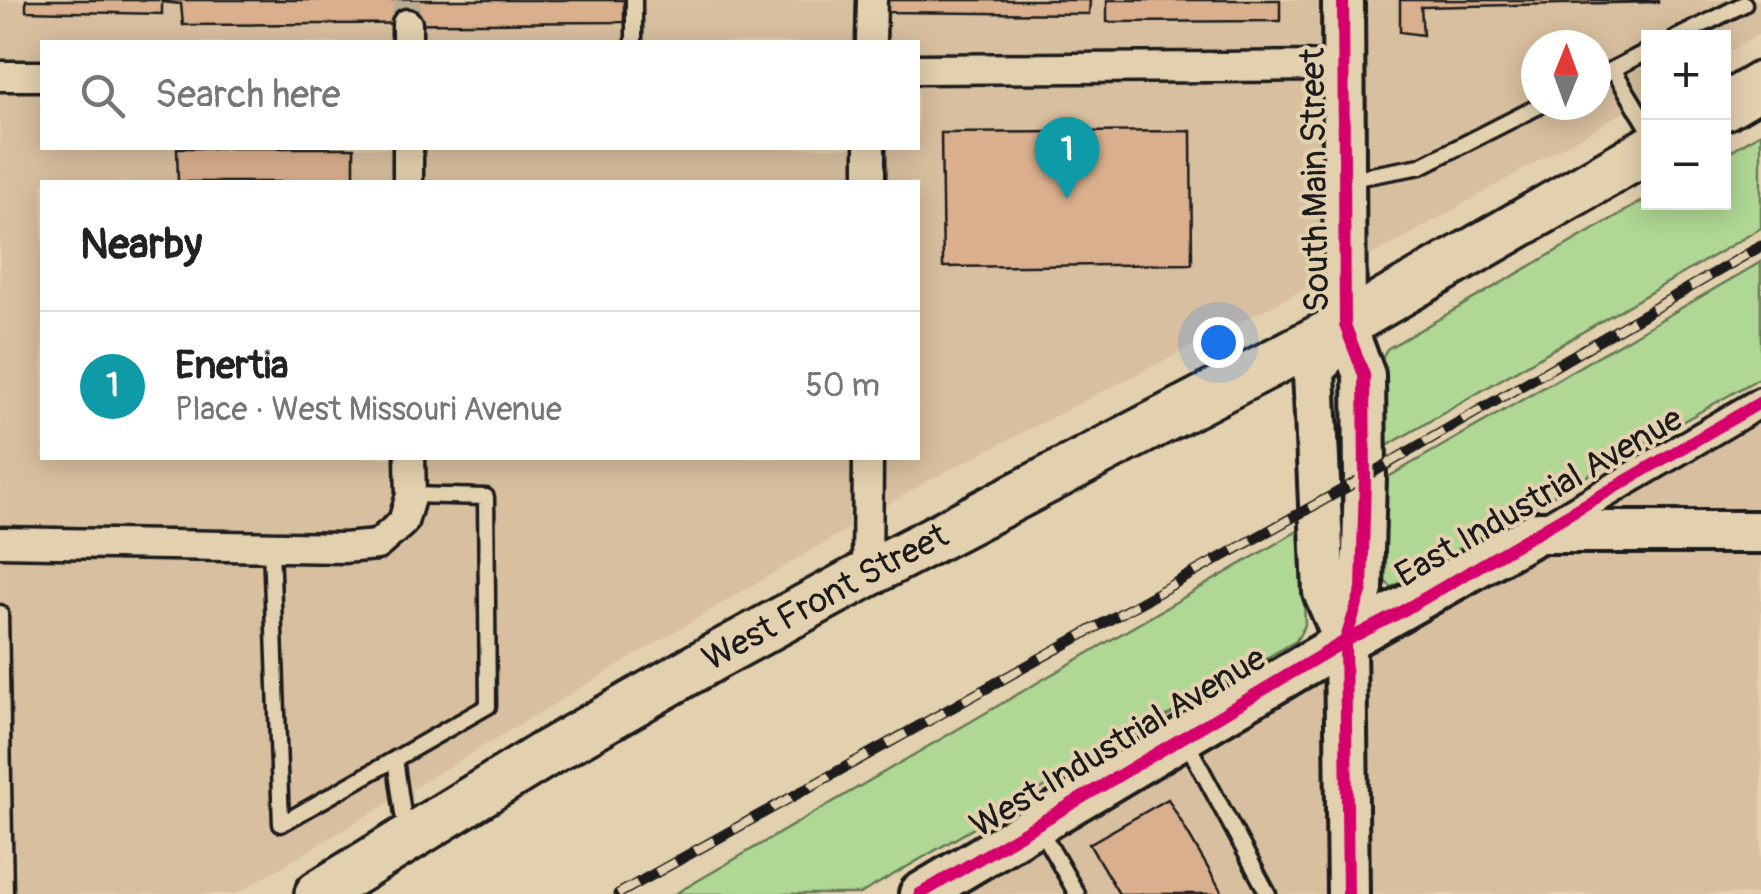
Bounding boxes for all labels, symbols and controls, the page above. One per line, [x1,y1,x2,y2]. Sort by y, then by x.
north arrow [1521,30,1611,120]
map controls [1641,30,1731,210]
button: + [1641,30,1731,120]
search box [40,40,920,150]
street label: South Main Street [1291,46,1339,313]
icon: search [75,68,130,123]
text: Search here [155,71,341,119]
pin: 1 [1034,116,1100,199]
button: − [1641,120,1731,210]
text: Nearby [80,219,202,271]
your location [1193,317,1244,368]
text: Enertia [175,342,288,390]
text: 1 [106,366,119,406]
text: 50 m [805,366,880,406]
text: Place · West Missouri Avenue [175,390,562,430]
street label: East Industrial Avenue [1387,397,1691,597]
street label: West Front Street [695,513,956,681]
street label: West Industrial Avenue [962,636,1274,848]

